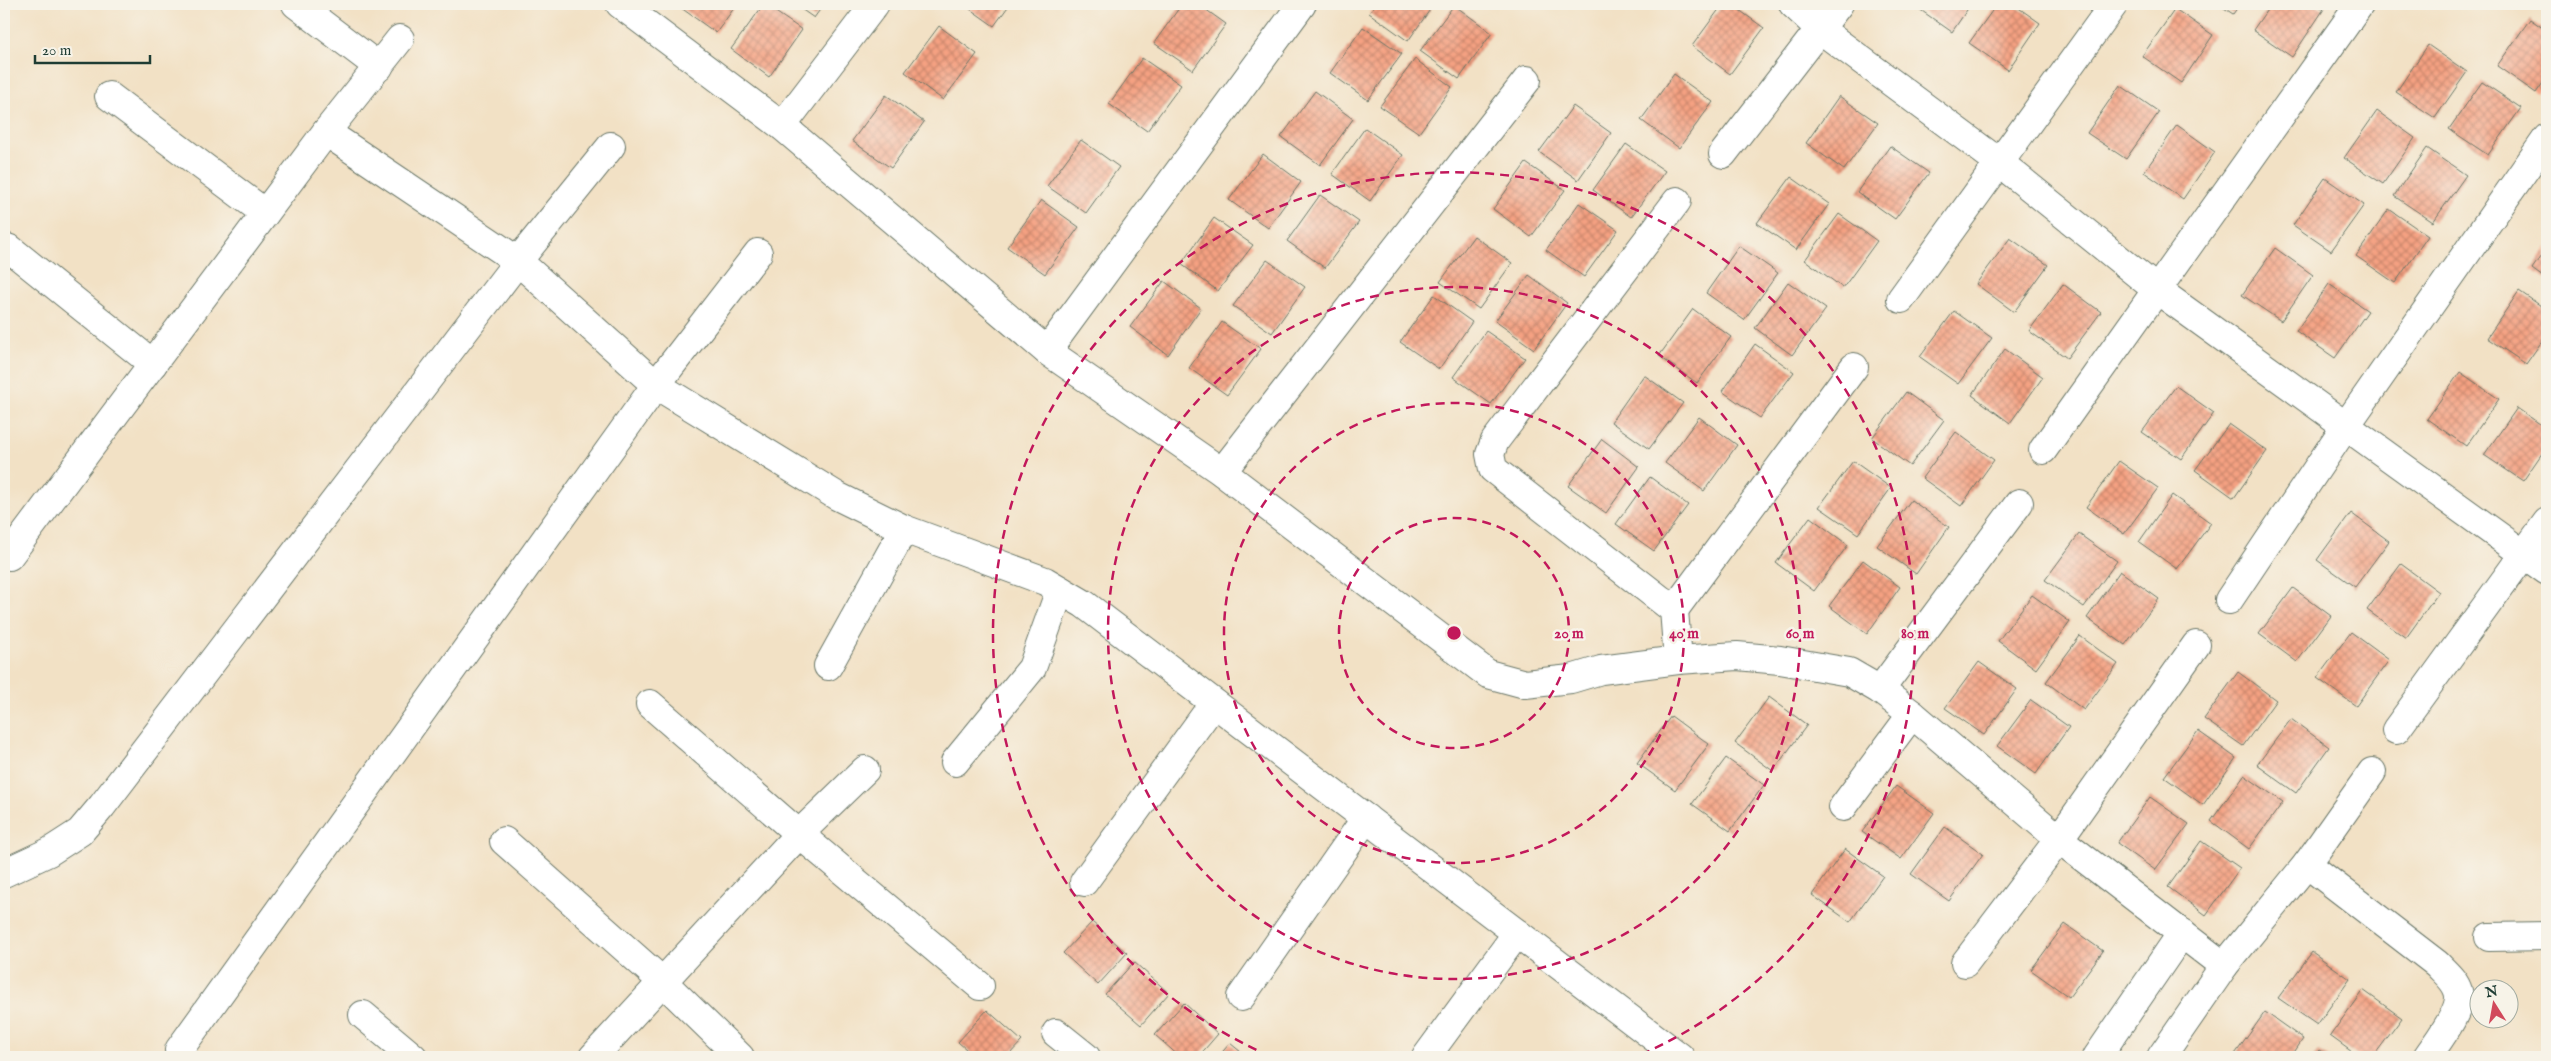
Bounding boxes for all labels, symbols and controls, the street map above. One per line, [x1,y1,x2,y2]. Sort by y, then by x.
scale bar [35,32,150,64]
text: 20 m [42,41,72,60]
centre of rings [1445,624,1463,642]
text: 20 m [1554,624,1584,643]
text: 40 m [1669,624,1699,643]
text: 60 m [1786,624,1815,643]
text: 80 m [1901,624,1929,643]
north arrow [2468,978,2518,1028]
text: N [2483,982,2499,1002]

